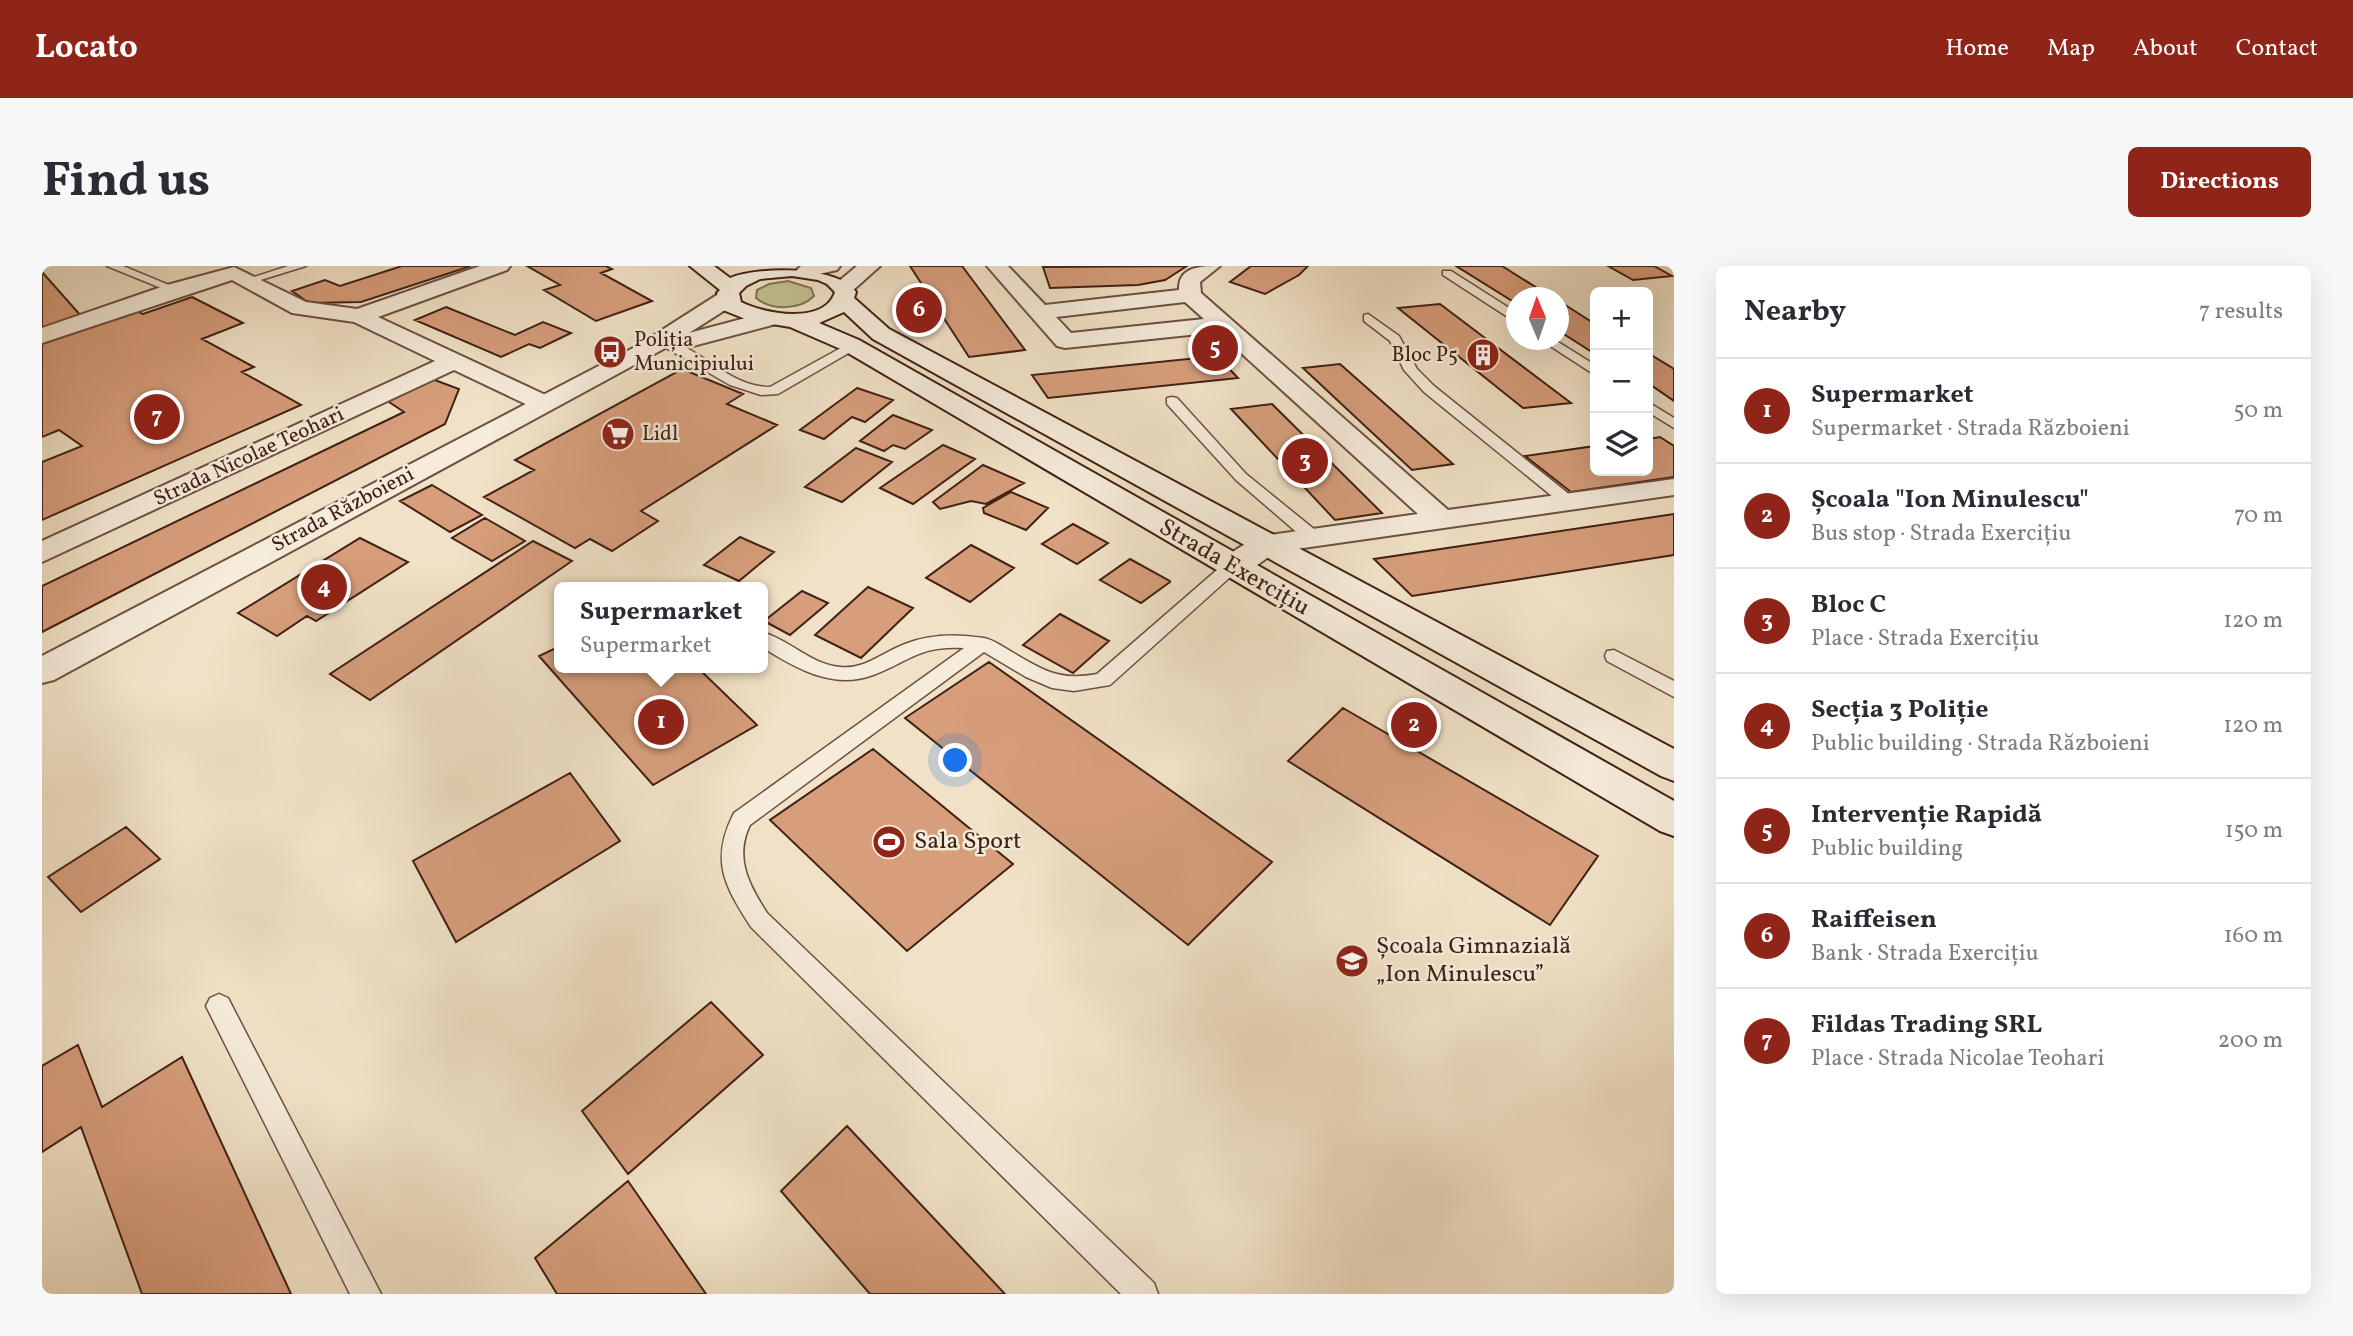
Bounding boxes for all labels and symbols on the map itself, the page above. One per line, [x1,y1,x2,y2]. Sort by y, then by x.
pin: 6 [896,284,942,336]
north arrow [1506,287,1569,350]
pin: 5 [1192,322,1238,374]
place label: Poliția Municipiului [634,326,754,379]
bus stop icon: Poliția Municipiului [591,333,629,371]
building icon: Bloc P5 [1464,336,1502,374]
place label: Bloc P5 [1392,341,1458,370]
pin: 7 [134,391,180,443]
street label: Strada Nicolae Teohari [149,400,349,514]
supermarket icon: Lidl [599,415,637,453]
place label: Lidl [642,420,678,449]
pin: 3 [1282,435,1328,487]
street label: Strada Războieni [267,460,419,560]
street label: Strada Exercițiu [1152,511,1316,625]
pin: 4 [301,561,347,613]
pin: 1 [638,696,684,748]
pin: 2 [1391,699,1437,751]
your location [938,743,972,777]
sports icon: Sala Sport [870,823,908,861]
place label: Sala Sport [914,825,1021,859]
place label: Școala Gimnazială „Ion Minulescu” [1376,930,1571,992]
school or university icon: Școala Gimnazială „Ion Minulescu” [1333,942,1371,980]

